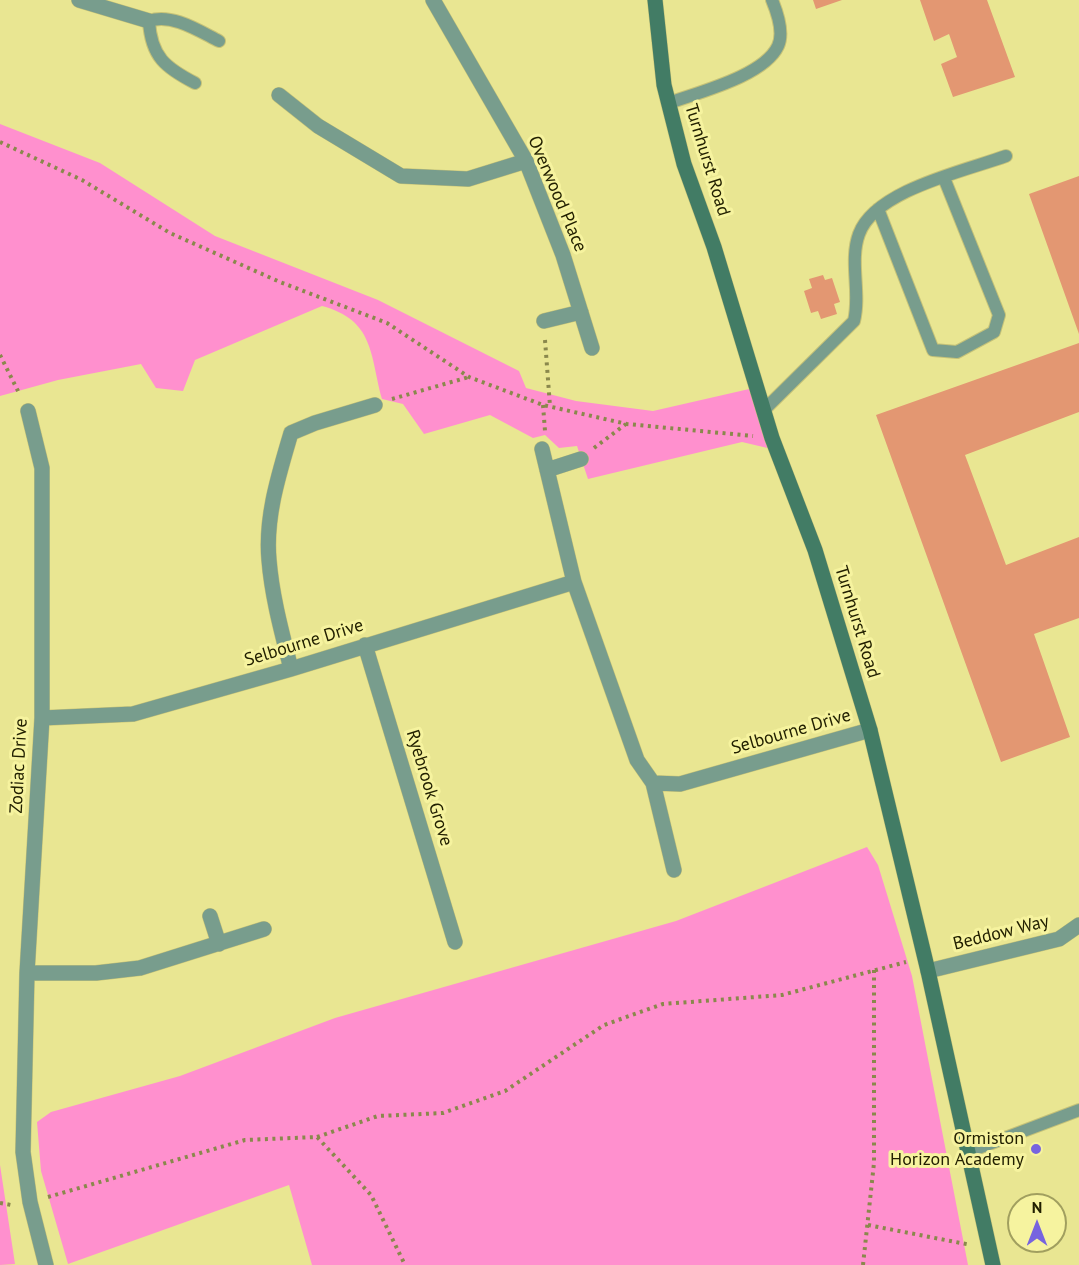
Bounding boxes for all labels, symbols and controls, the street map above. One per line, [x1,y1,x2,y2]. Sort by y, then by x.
street label: Turnhurst Road [680,101,734,219]
street label: Overwood Place [523,133,591,255]
street label: Turnhurst Road [830,563,884,681]
street label: Selbourne Drive [242,615,366,671]
street label: Selbourne Drive [729,705,853,759]
street label: Zodiac Drive [6,718,32,814]
street label: Ryebrook Grove [401,727,457,849]
street label: Beddow Way [951,911,1051,955]
place label: Ormiston Horizon Academy [890,1128,1024,1170]
marker: Ormiston Horizon Academy [1029,1142,1043,1156]
north arrow [1007,1193,1067,1253]
text: N [1032,1197,1042,1217]

